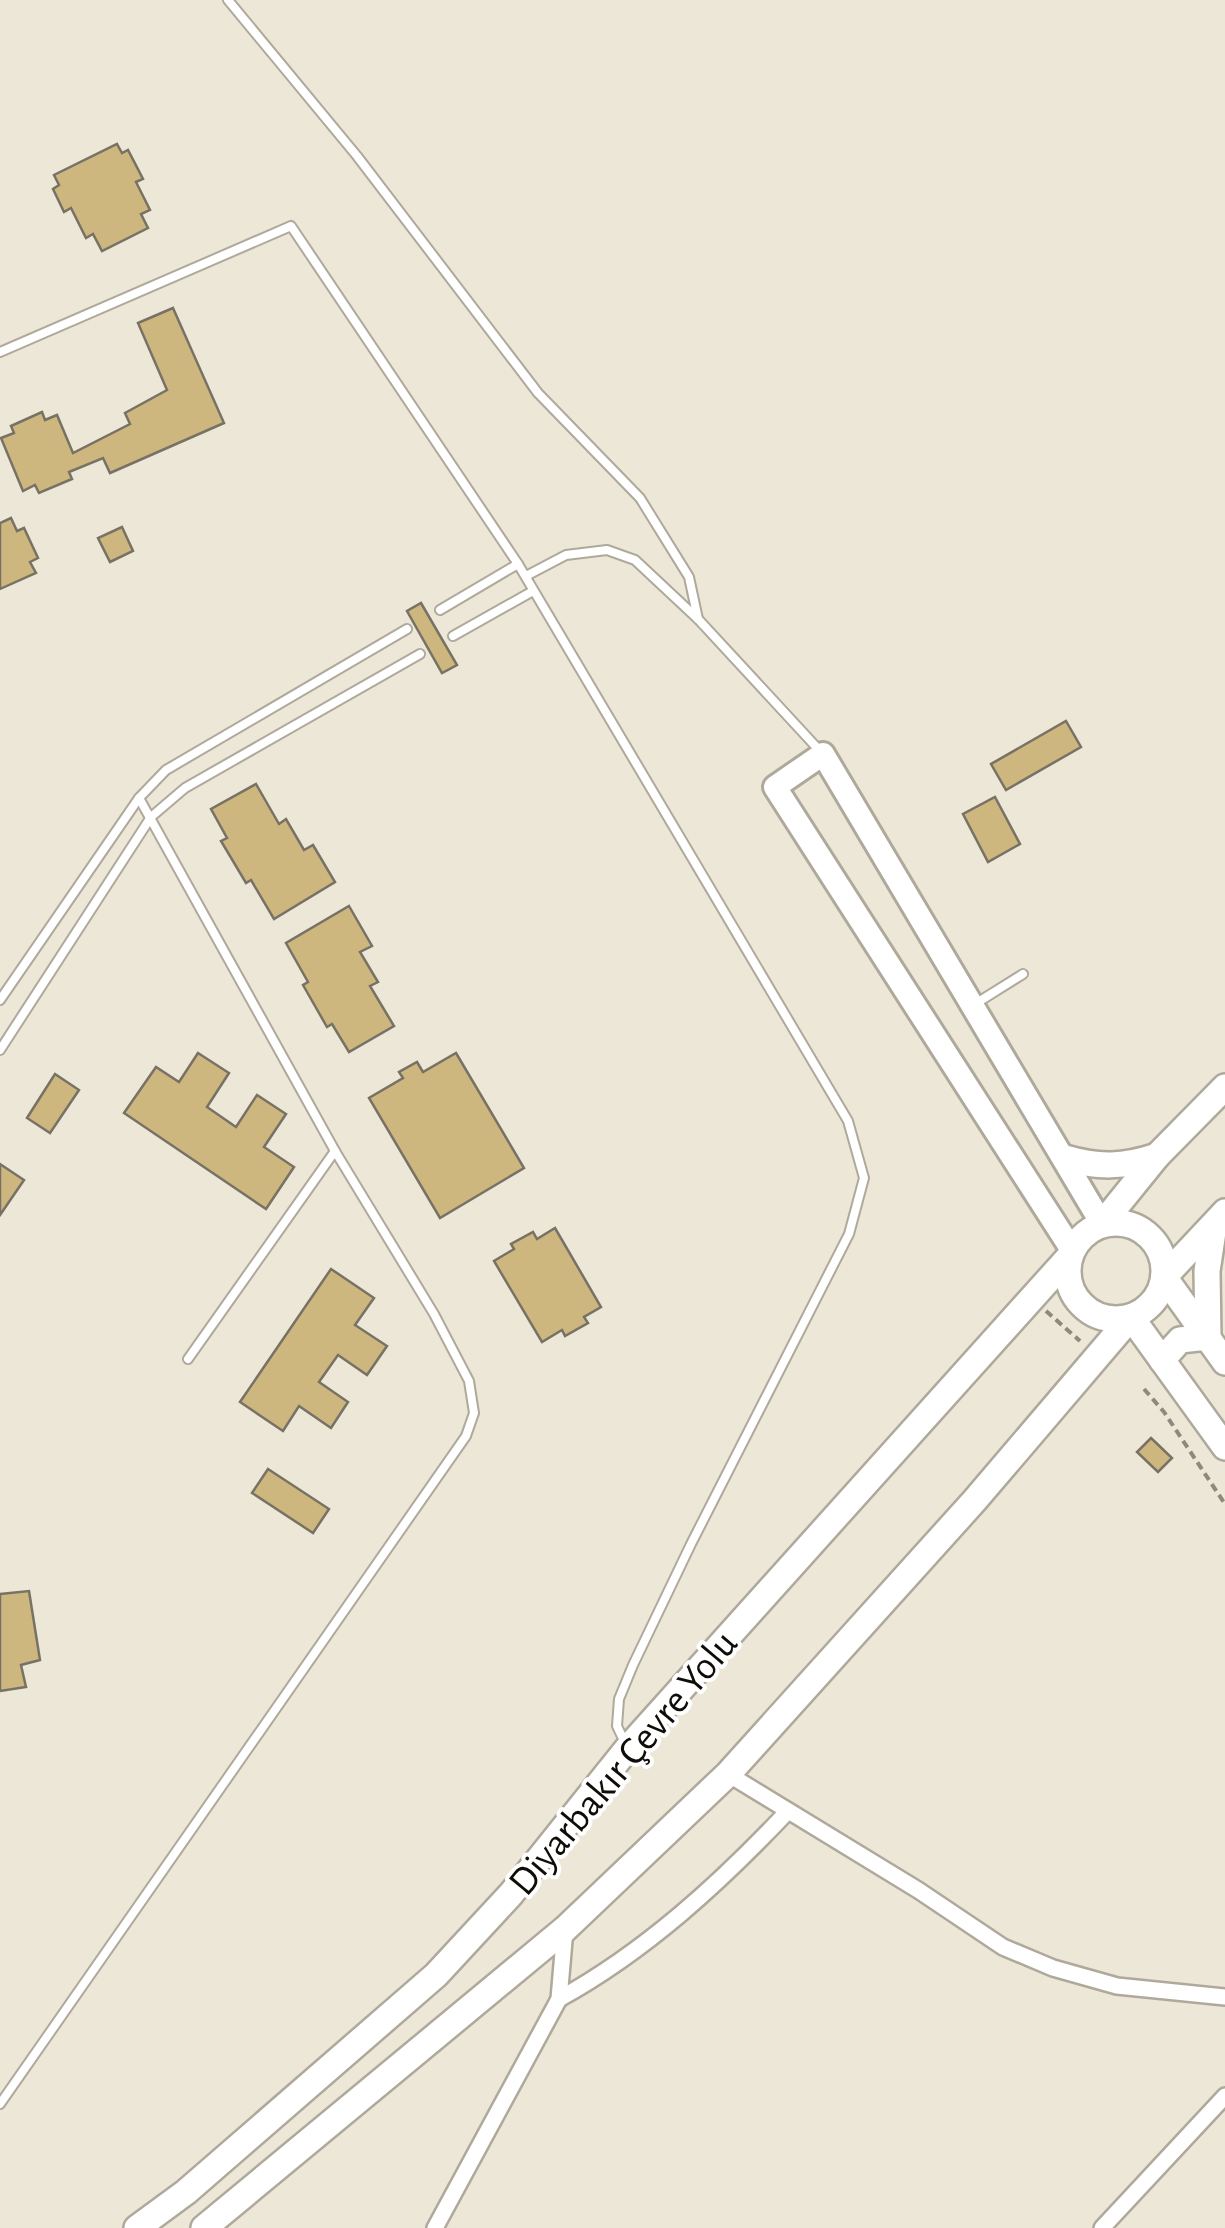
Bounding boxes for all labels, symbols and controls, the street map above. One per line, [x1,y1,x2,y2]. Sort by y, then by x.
street label: Diyarbakır Çevre Yolu [502,1624,745,1903]

